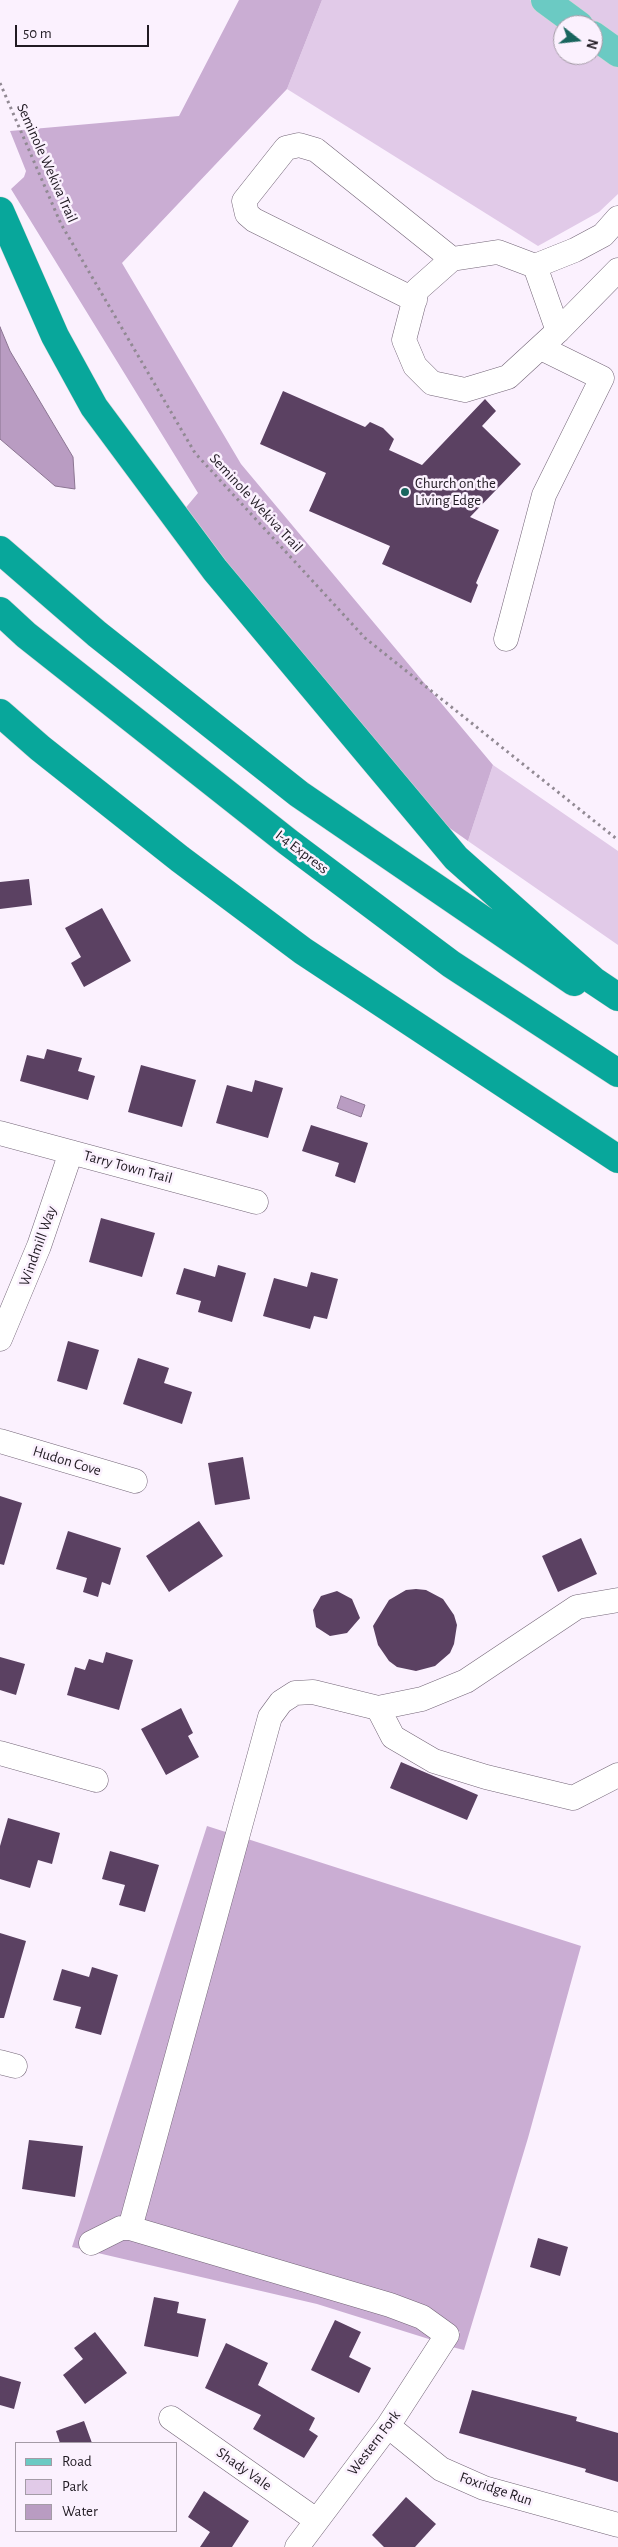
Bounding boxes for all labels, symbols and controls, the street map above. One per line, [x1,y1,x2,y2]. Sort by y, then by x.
scale bar [18,15,151,47]
north arrow [553,15,603,65]
text: 50 m [23,26,52,41]
text: N [583,37,600,50]
street label: Seminole Wekiva Trail [13,101,81,225]
street label: Seminole Wekiva Trail [206,450,306,556]
place label: Church on the Living Edge [415,474,496,509]
marker: Church on the Living Edge [399,486,411,498]
street label: I-4 Express [272,826,332,878]
street label: Tarry Town Trail [82,1147,174,1187]
street label: Windmill Way [15,1204,61,1288]
street label: Hudon Cove [31,1442,103,1480]
street label: Western Fork [344,2407,404,2479]
legend [15,2442,178,2532]
street label: Shady Vale [213,2443,275,2495]
text: Road [62,2454,92,2469]
street label: Foxridge Run [457,2468,535,2510]
text: Park [62,2479,88,2494]
text: Water [62,2504,98,2519]

